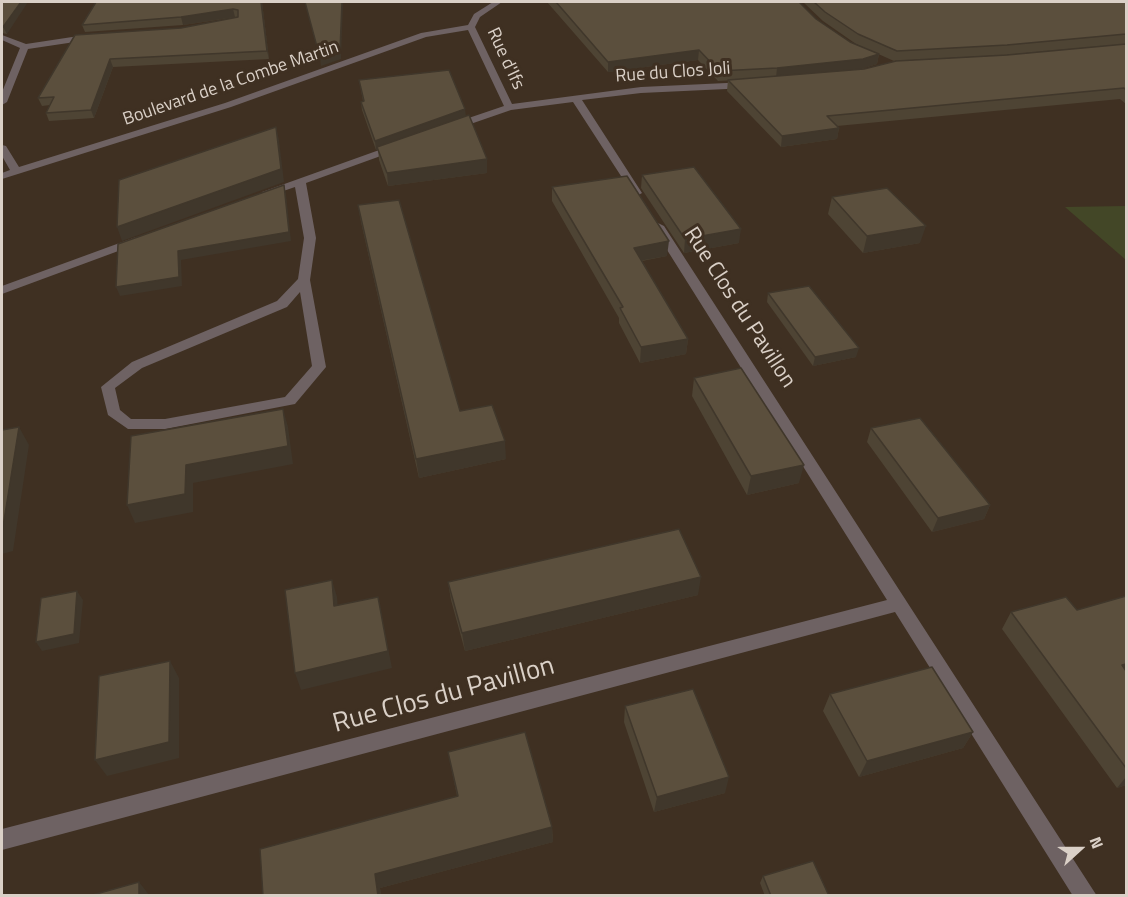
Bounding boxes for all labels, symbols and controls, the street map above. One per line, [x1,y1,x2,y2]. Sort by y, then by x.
street label: Rue d'Ifs [481,25,529,93]
street label: Boulevard de la Combe Martin [120,37,342,131]
street label: Rue du Clos Joli [615,58,731,88]
street label: Rue Clos du Pavillon [677,223,801,393]
street label: Rue Clos du Pavillon [330,651,558,741]
north arrow [1050,819,1110,879]
text: N [1084,833,1110,852]

